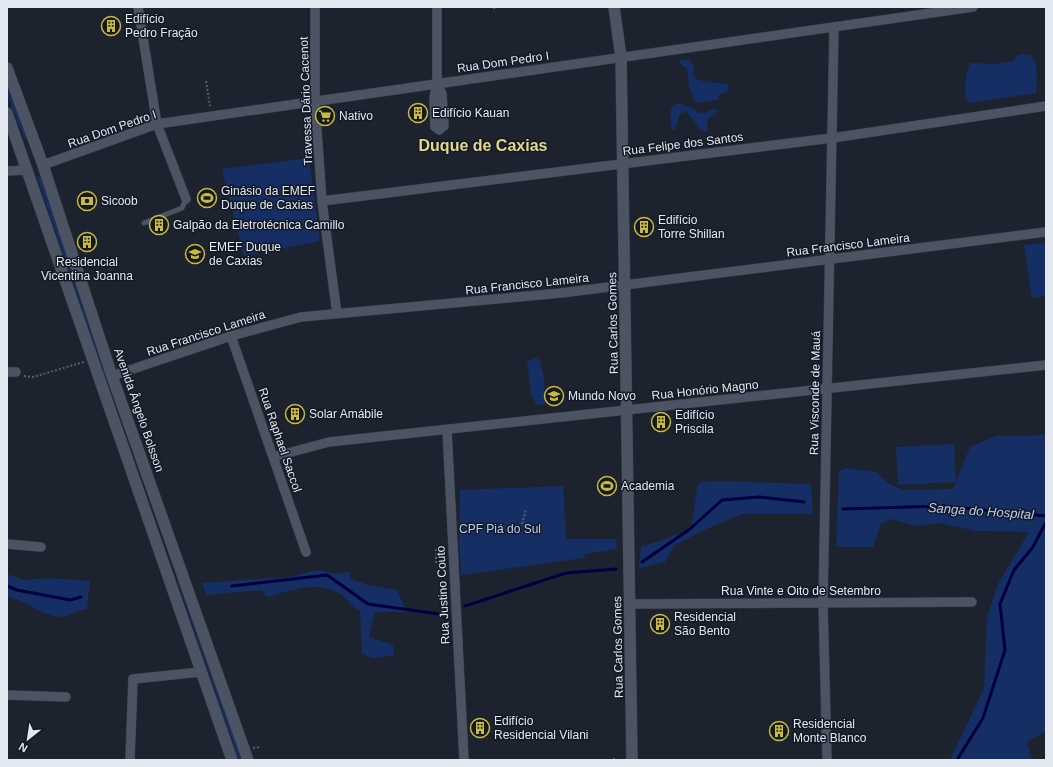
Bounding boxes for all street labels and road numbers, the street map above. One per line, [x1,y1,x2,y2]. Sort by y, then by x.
street label: Travessa Dário Cacenot [297,36,315,166]
street label: Rua Dom Pedro I [456,49,550,75]
street label: Rua Dom Pedro I [66,107,158,151]
street label: Rua Felipe dos Santos [622,130,744,158]
street label: Rua Francisco Lameira [786,230,911,260]
street label: Rua Francisco Lameira [465,271,590,297]
street label: Rua Carlos Gomes [605,272,621,374]
street label: Rua Francisco Lameira [145,307,267,359]
street label: Rua Visconde de Mauá [807,330,823,455]
street label: Avenida Ângelo Bolsson [111,346,168,474]
street label: Rua Honório Magno [651,377,759,403]
street label: Rua Raphael Saccol [256,386,304,494]
street label: Rua Justino Couto [433,545,453,645]
street label: Rua Vinte e Oito de Setembro [721,584,881,598]
street label: Rua Carlos Gomes [610,596,626,698]

